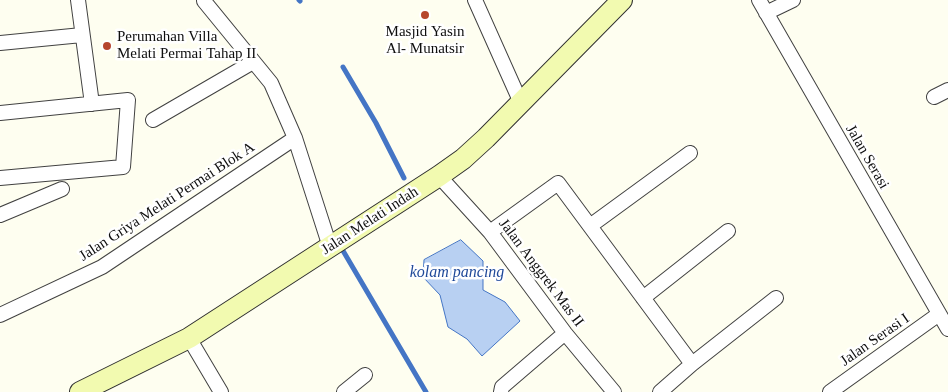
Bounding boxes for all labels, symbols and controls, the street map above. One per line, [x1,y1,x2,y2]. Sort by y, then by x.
marker: Masjid Yasin Al- Munatsir [419,9,431,21]
place label: Masjid Yasin Al- Munatsir [386,23,464,58]
place label: Perumahan Villa Melati Permai Tahap II [117,28,256,63]
marker: Perumahan Villa Melati Permai Tahap II [101,40,113,52]
street label: Jalan Serasi [841,122,893,192]
street label: Jalan Griya Melati Permai Blok A [76,139,258,265]
street label: Jalan Melati Indah [318,183,422,259]
street label: Jalan Anggrek Mas II [495,216,587,330]
water label: kolam pancing [410,263,504,283]
street label: Jalan Serasi I [837,310,913,370]

